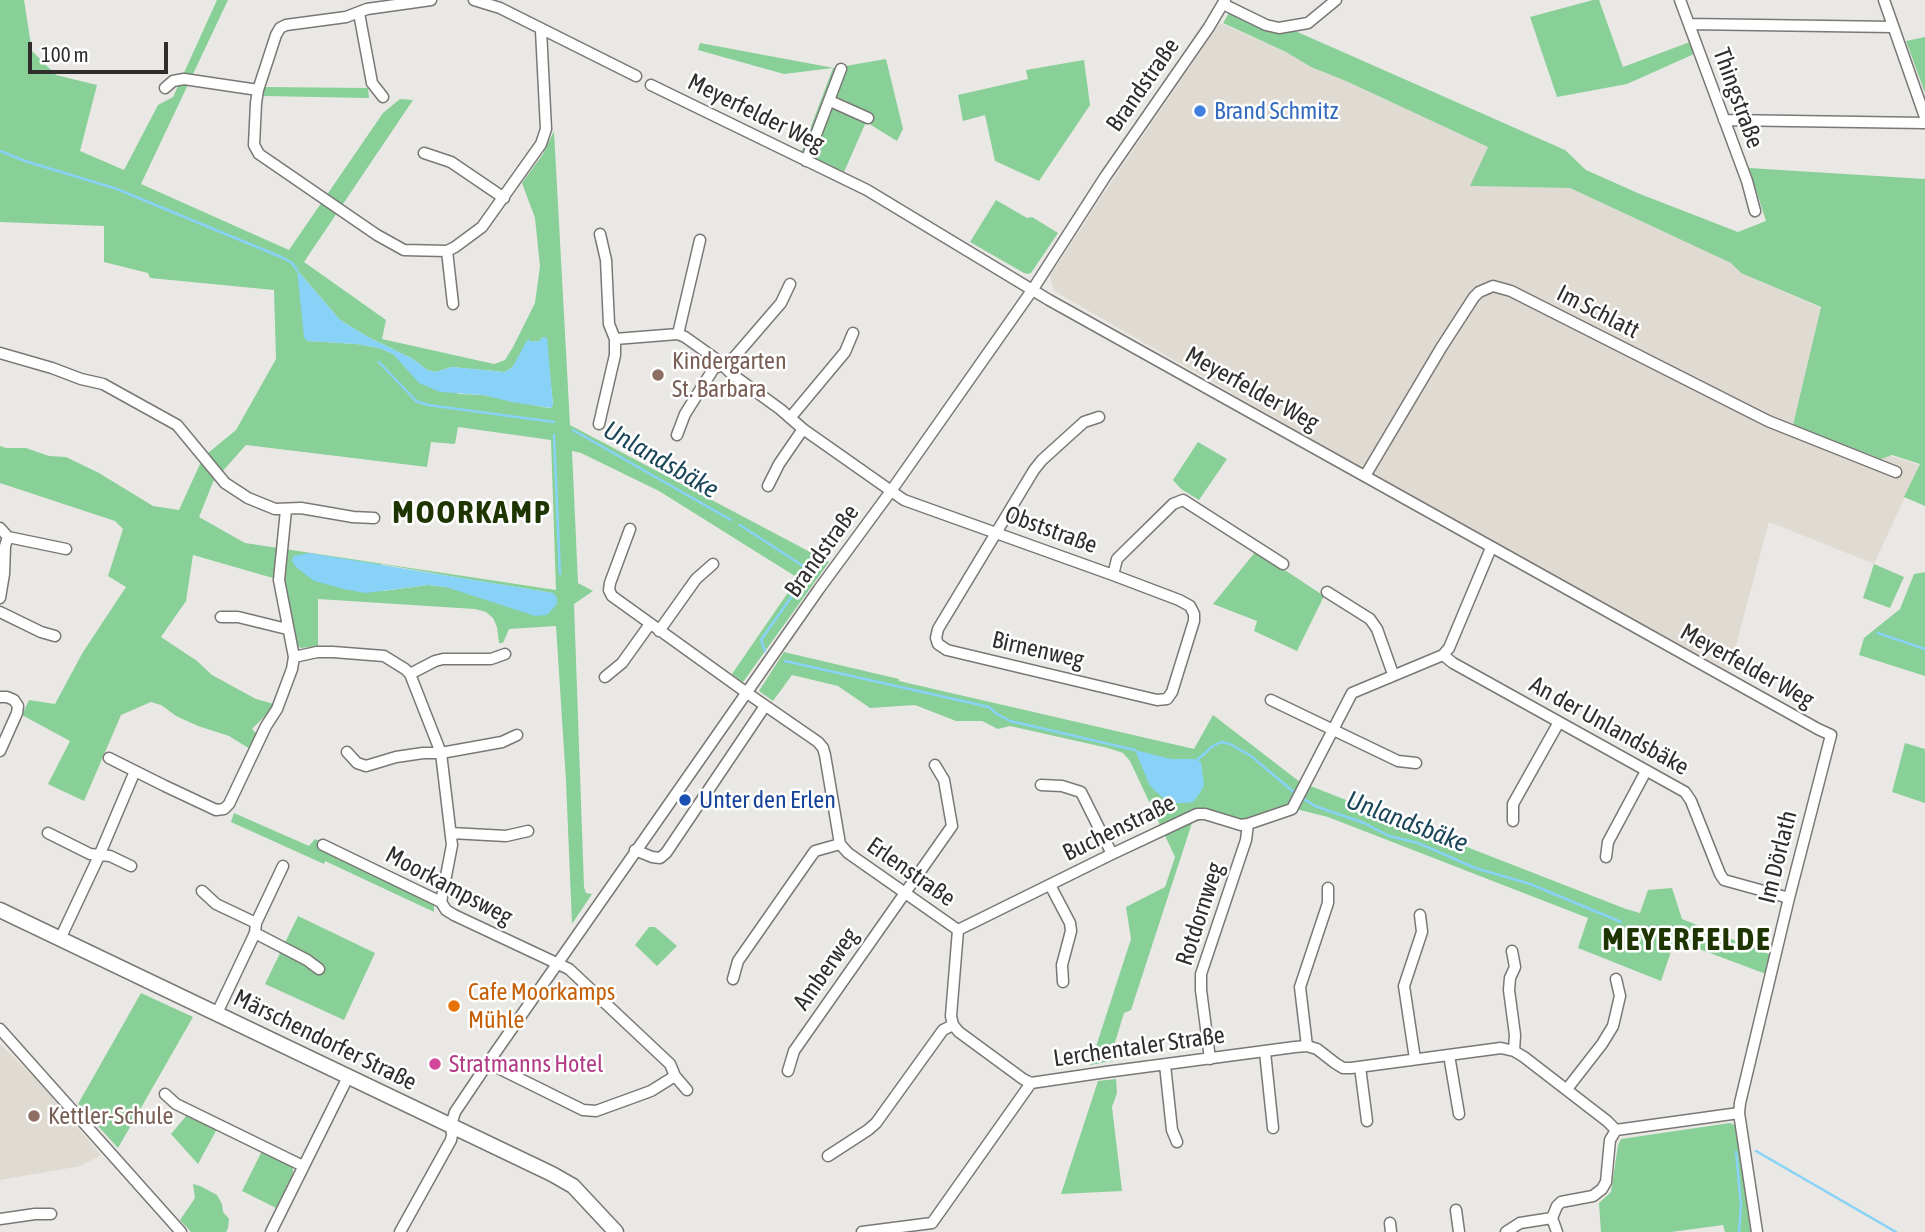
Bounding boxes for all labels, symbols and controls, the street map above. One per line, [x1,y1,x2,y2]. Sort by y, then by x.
scale bar [32,28,172,72]
street label: Brandstraße [1100,33,1186,137]
text: 100 m [41,42,89,66]
street label: Thingstraße [1707,44,1769,152]
street label: Meyerfelder Weg [683,68,829,158]
place label: Brand Schmitz [1214,97,1338,125]
marker: Brand Schmitz [1192,103,1208,119]
street label: Im Schlatt [1552,279,1644,345]
street label: Meyerfelder Weg [1180,340,1324,438]
place label: Kindergarten St. Barbara [672,347,787,403]
marker: Kindergarten St. Barbara [650,367,666,383]
water label: Unlandsbäke [598,415,724,505]
district label: MOORKAMP [393,494,551,532]
street label: Brandstraße [779,499,865,603]
street label: Obststraße [1001,500,1101,560]
street label: Meyerfelder Weg [1675,617,1819,715]
street label: Birnenweg [989,625,1087,675]
street label: An der Unlandsbäke [1524,670,1694,782]
water label: Unlandsbäke [1342,785,1472,859]
place label: Unter den Erlen [699,786,836,814]
street label: Buchenstraße [1058,788,1180,868]
marker: Unter den Erlen [677,792,693,808]
street label: Im Dörlath [1753,808,1803,906]
street label: Erlenstraße [861,831,961,913]
street label: Moorkampsweg [380,840,518,932]
street label: Rotdornweg [1170,859,1230,969]
district label: MEYERFELDE [1604,921,1770,959]
street label: Amberweg [787,922,865,1016]
place label: Cafe Moorkamps Mühle [468,978,615,1034]
street label: Märschendorfer Straße [229,983,421,1097]
marker: Cafe Moorkamps Mühle [446,998,462,1014]
street label: Lerchentaler Straße [1051,1021,1227,1073]
place label: Stratmanns Hotel [449,1050,603,1078]
marker: Stratmanns Hotel [427,1056,443,1072]
place label: Kettler-Schule [48,1102,173,1130]
marker: Kettler-Schule [26,1108,42,1124]

